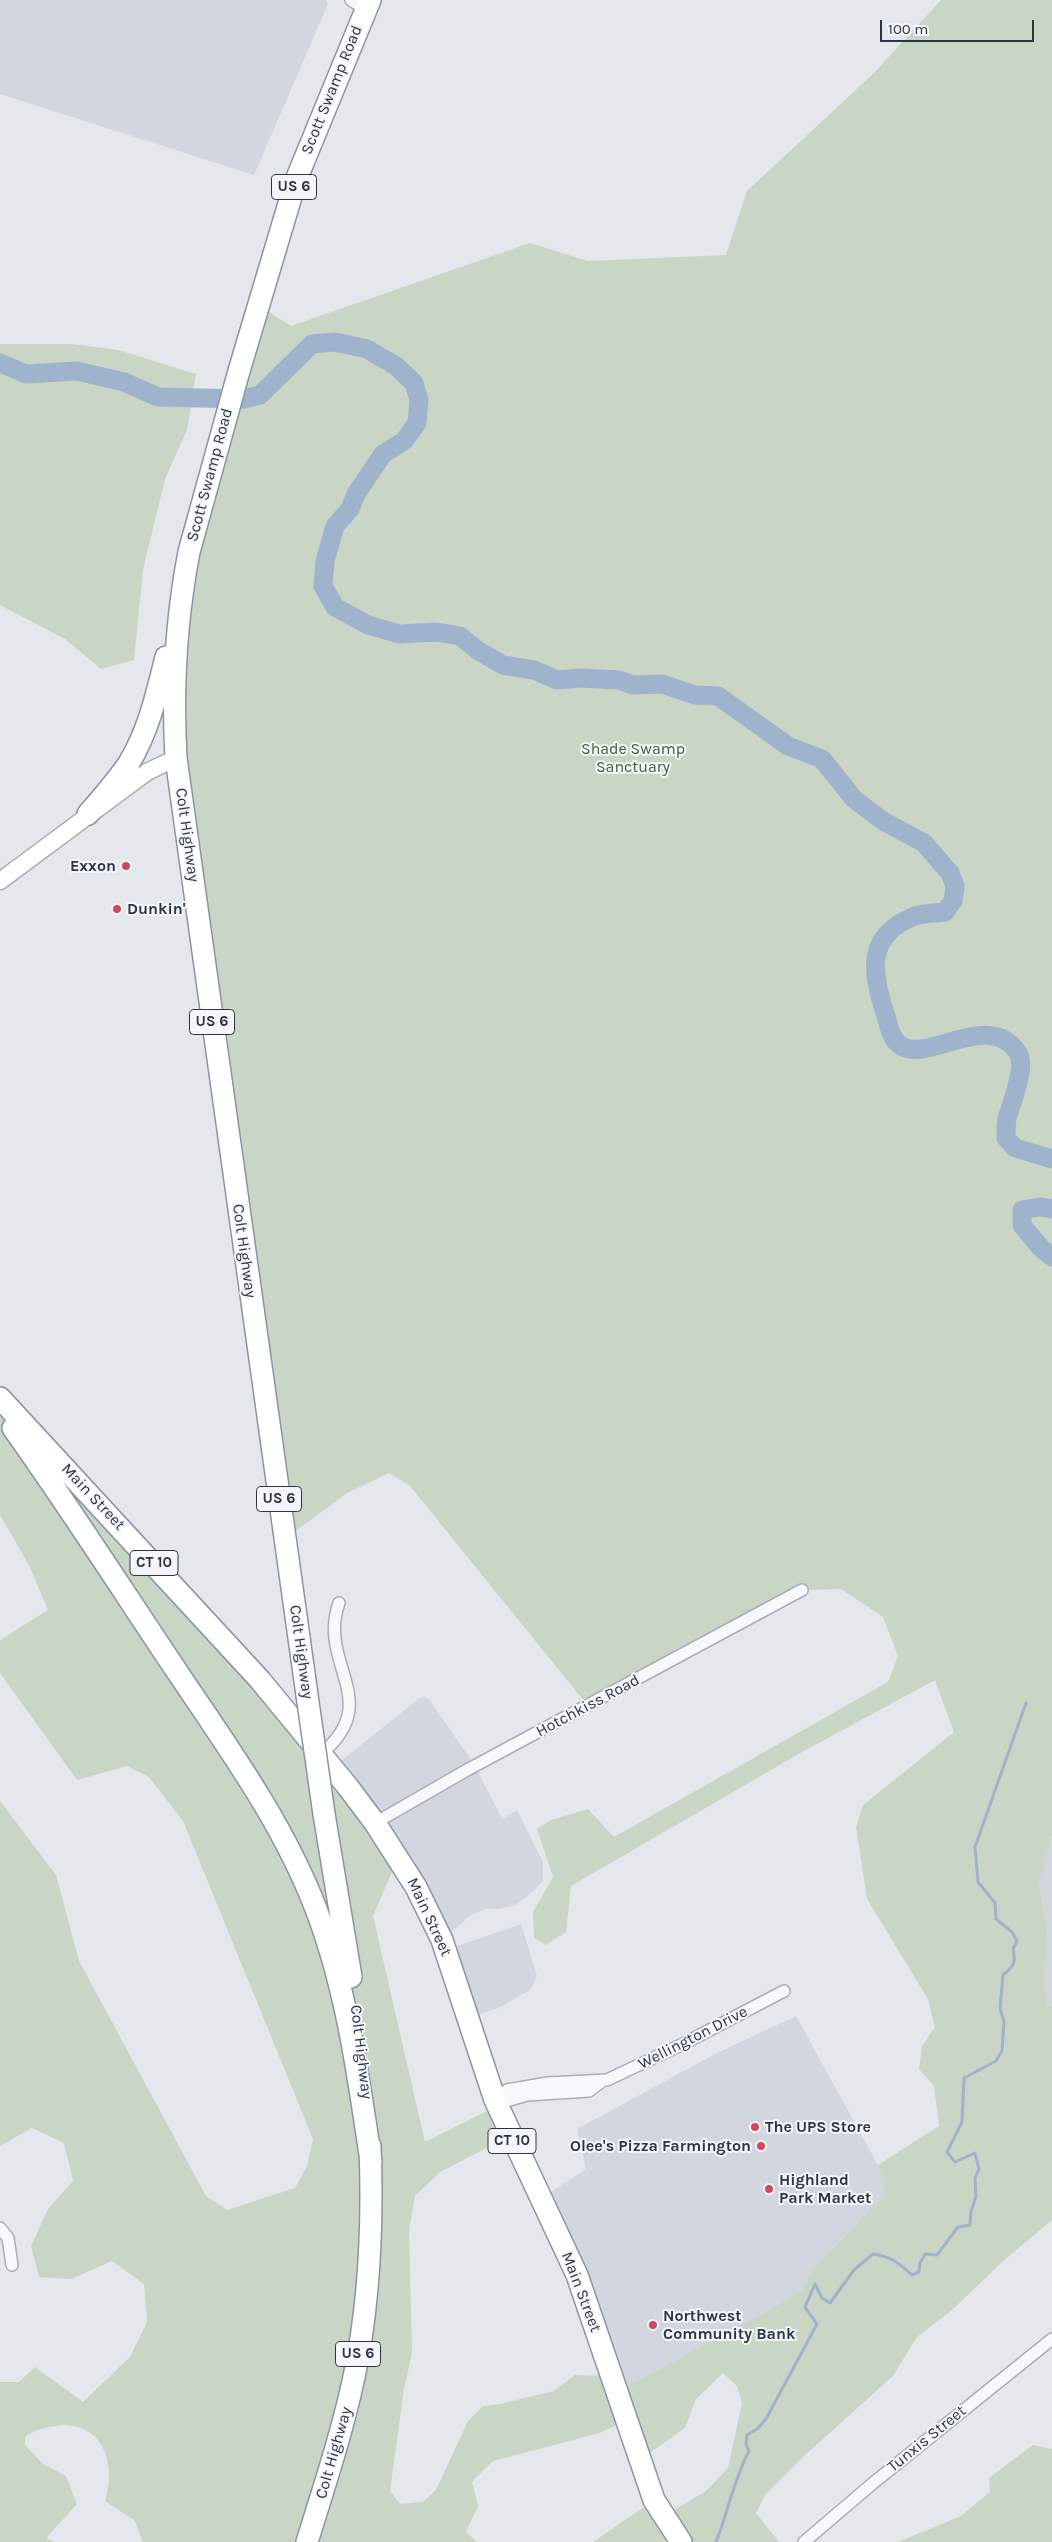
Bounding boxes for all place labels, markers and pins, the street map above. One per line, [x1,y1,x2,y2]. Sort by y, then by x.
place label: Exxon [70,856,116,876]
marker: Exxon [120,860,132,872]
place label: Dunkin' [127,899,186,919]
marker: Dunkin' [111,903,123,915]
place label: The UPS Store [765,2117,871,2137]
marker: The UPS Store [749,2121,761,2133]
place label: Olee's Pizza Farmington [570,2136,751,2156]
marker: Olee's Pizza Farmington [755,2140,767,2152]
place label: Highland Park Market [779,2170,871,2208]
marker: Highland Park Market [763,2183,775,2195]
place label: Northwest Community Bank [663,2306,795,2344]
marker: Northwest Community Bank [647,2319,659,2331]

